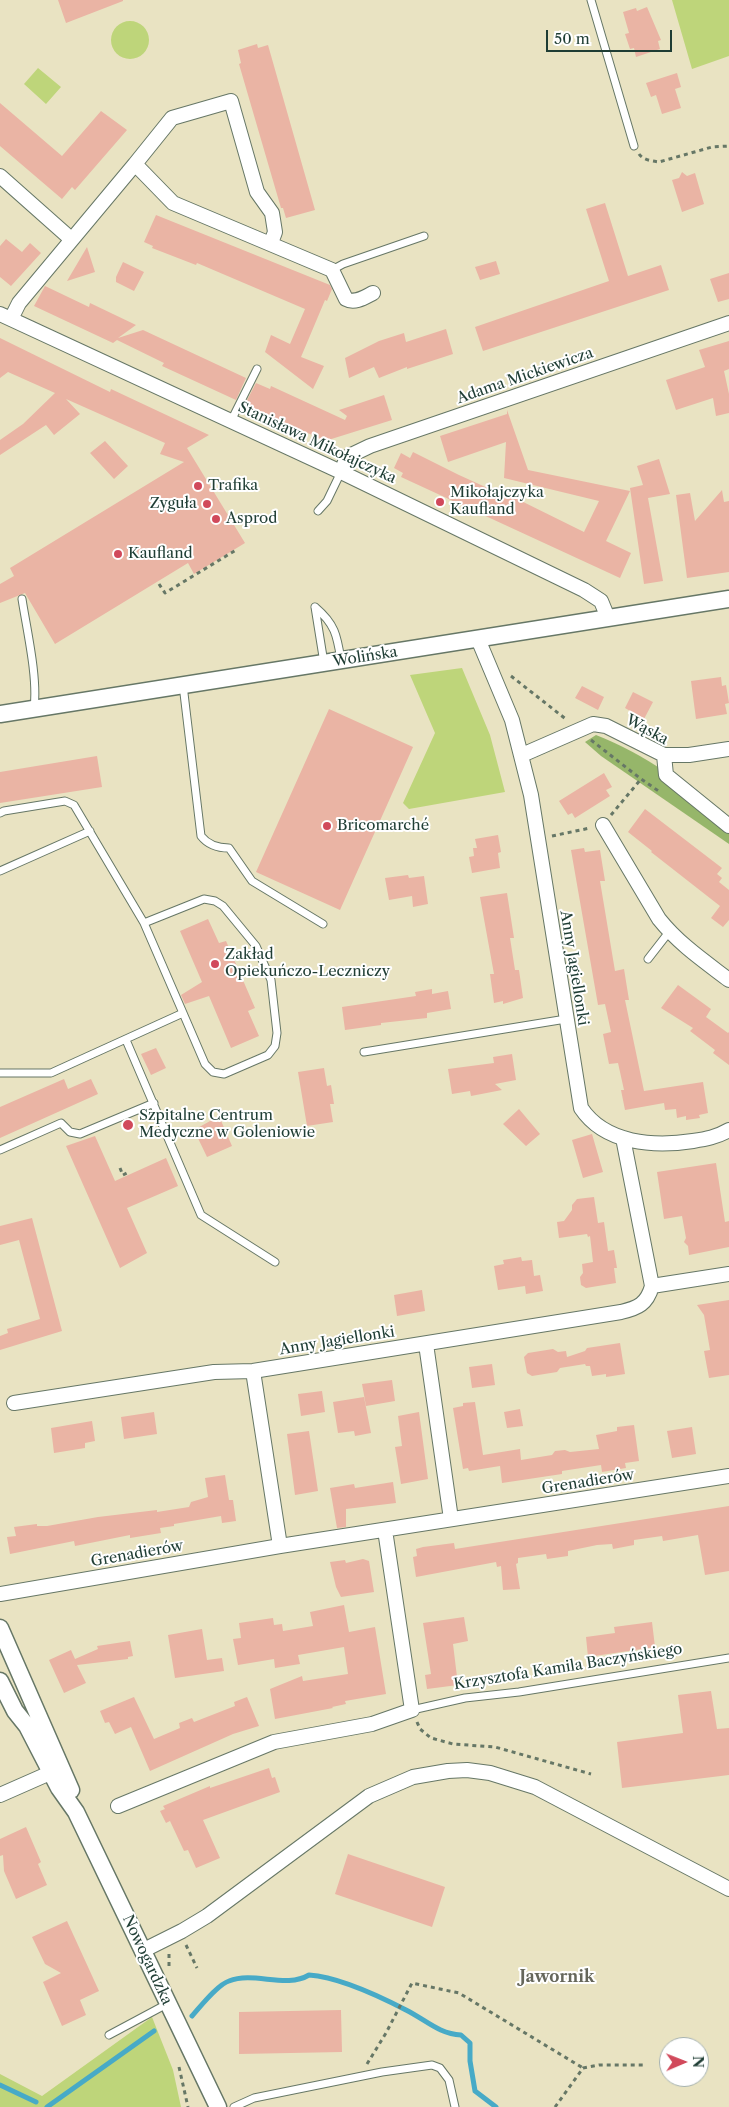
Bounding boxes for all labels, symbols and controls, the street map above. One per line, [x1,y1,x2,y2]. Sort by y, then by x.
scale bar [549,20,675,52]
text: 50 m [554,29,590,48]
street label: Adama Mickiewicza [454,344,596,408]
street label: Stanisława Mikołajczyka [235,398,399,488]
place label: Trafika [208,477,258,495]
marker: Trafika [192,480,204,492]
place label: Mikołajczyka Kaufland [450,484,544,519]
place label: Zyguła [150,495,197,513]
marker: Mikołajczyka Kaufland [434,496,446,508]
marker: Zyguła [201,498,213,510]
place label: Asprod [226,510,277,528]
marker: Asprod [210,513,222,525]
place label: Kaufland [128,545,193,563]
marker: Kaufland [112,548,124,560]
street label: Wolińska [331,643,399,671]
street label: Wąska [623,711,671,749]
place label: Bricomarché [337,817,429,835]
marker: Bricomarché [321,820,333,832]
street label: Anny Jagiellonki [556,909,592,1027]
place label: Zakład Opiekuńczo-Leczniczy [225,946,390,981]
marker: Zakład Opiekuńczo-Leczniczy [209,958,221,970]
place label: Szpitalne Centrum Medyczne w Goleniowie [139,1107,315,1142]
marker: Szpitalne Centrum Medyczne w Goleniowie [121,1118,135,1132]
street label: Anny Jagiellonki [278,1323,396,1359]
street label: Grenadierów [541,1466,635,1498]
street label: Grenadierów [89,1537,185,1571]
street label: Krzysztofa Kamila Baczyńskiego [453,1640,683,1694]
street label: Nowogardzka [118,1912,176,2008]
district label: Jawornik [519,1967,595,1987]
north arrow [659,2037,709,2087]
text: N [689,2056,707,2068]

